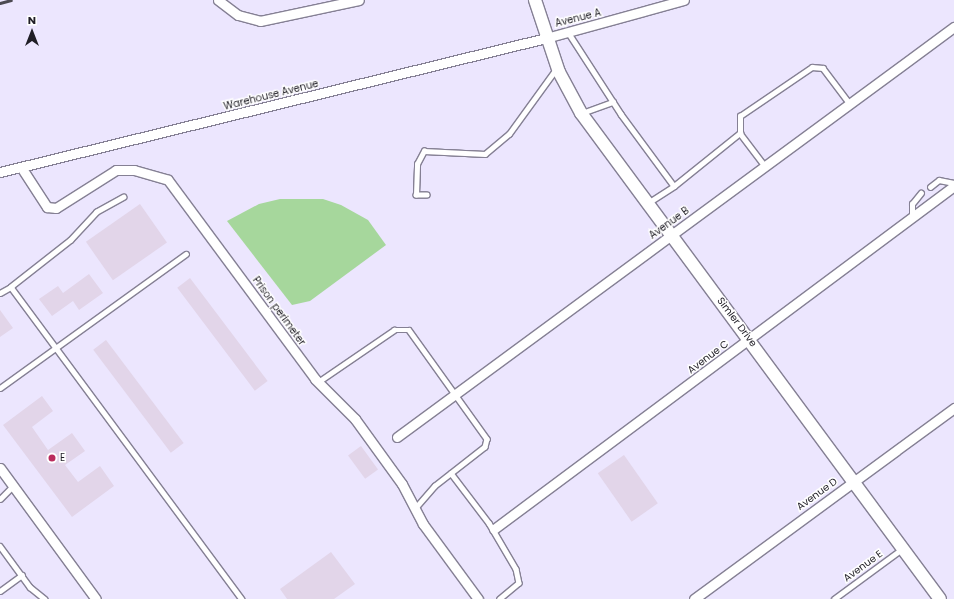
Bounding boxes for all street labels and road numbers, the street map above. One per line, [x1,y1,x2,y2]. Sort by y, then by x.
street label: Avenue A [554,6,602,30]
street label: Warehouse Avenue [222,77,320,113]
street label: Avenue B [647,205,691,241]
street label: Prison perimeter [250,274,308,348]
street label: Simler Drive [715,295,759,349]
street label: Avenue C [685,338,731,376]
street label: Avenue D [794,475,840,513]
street label: Avenue E [841,548,885,584]

